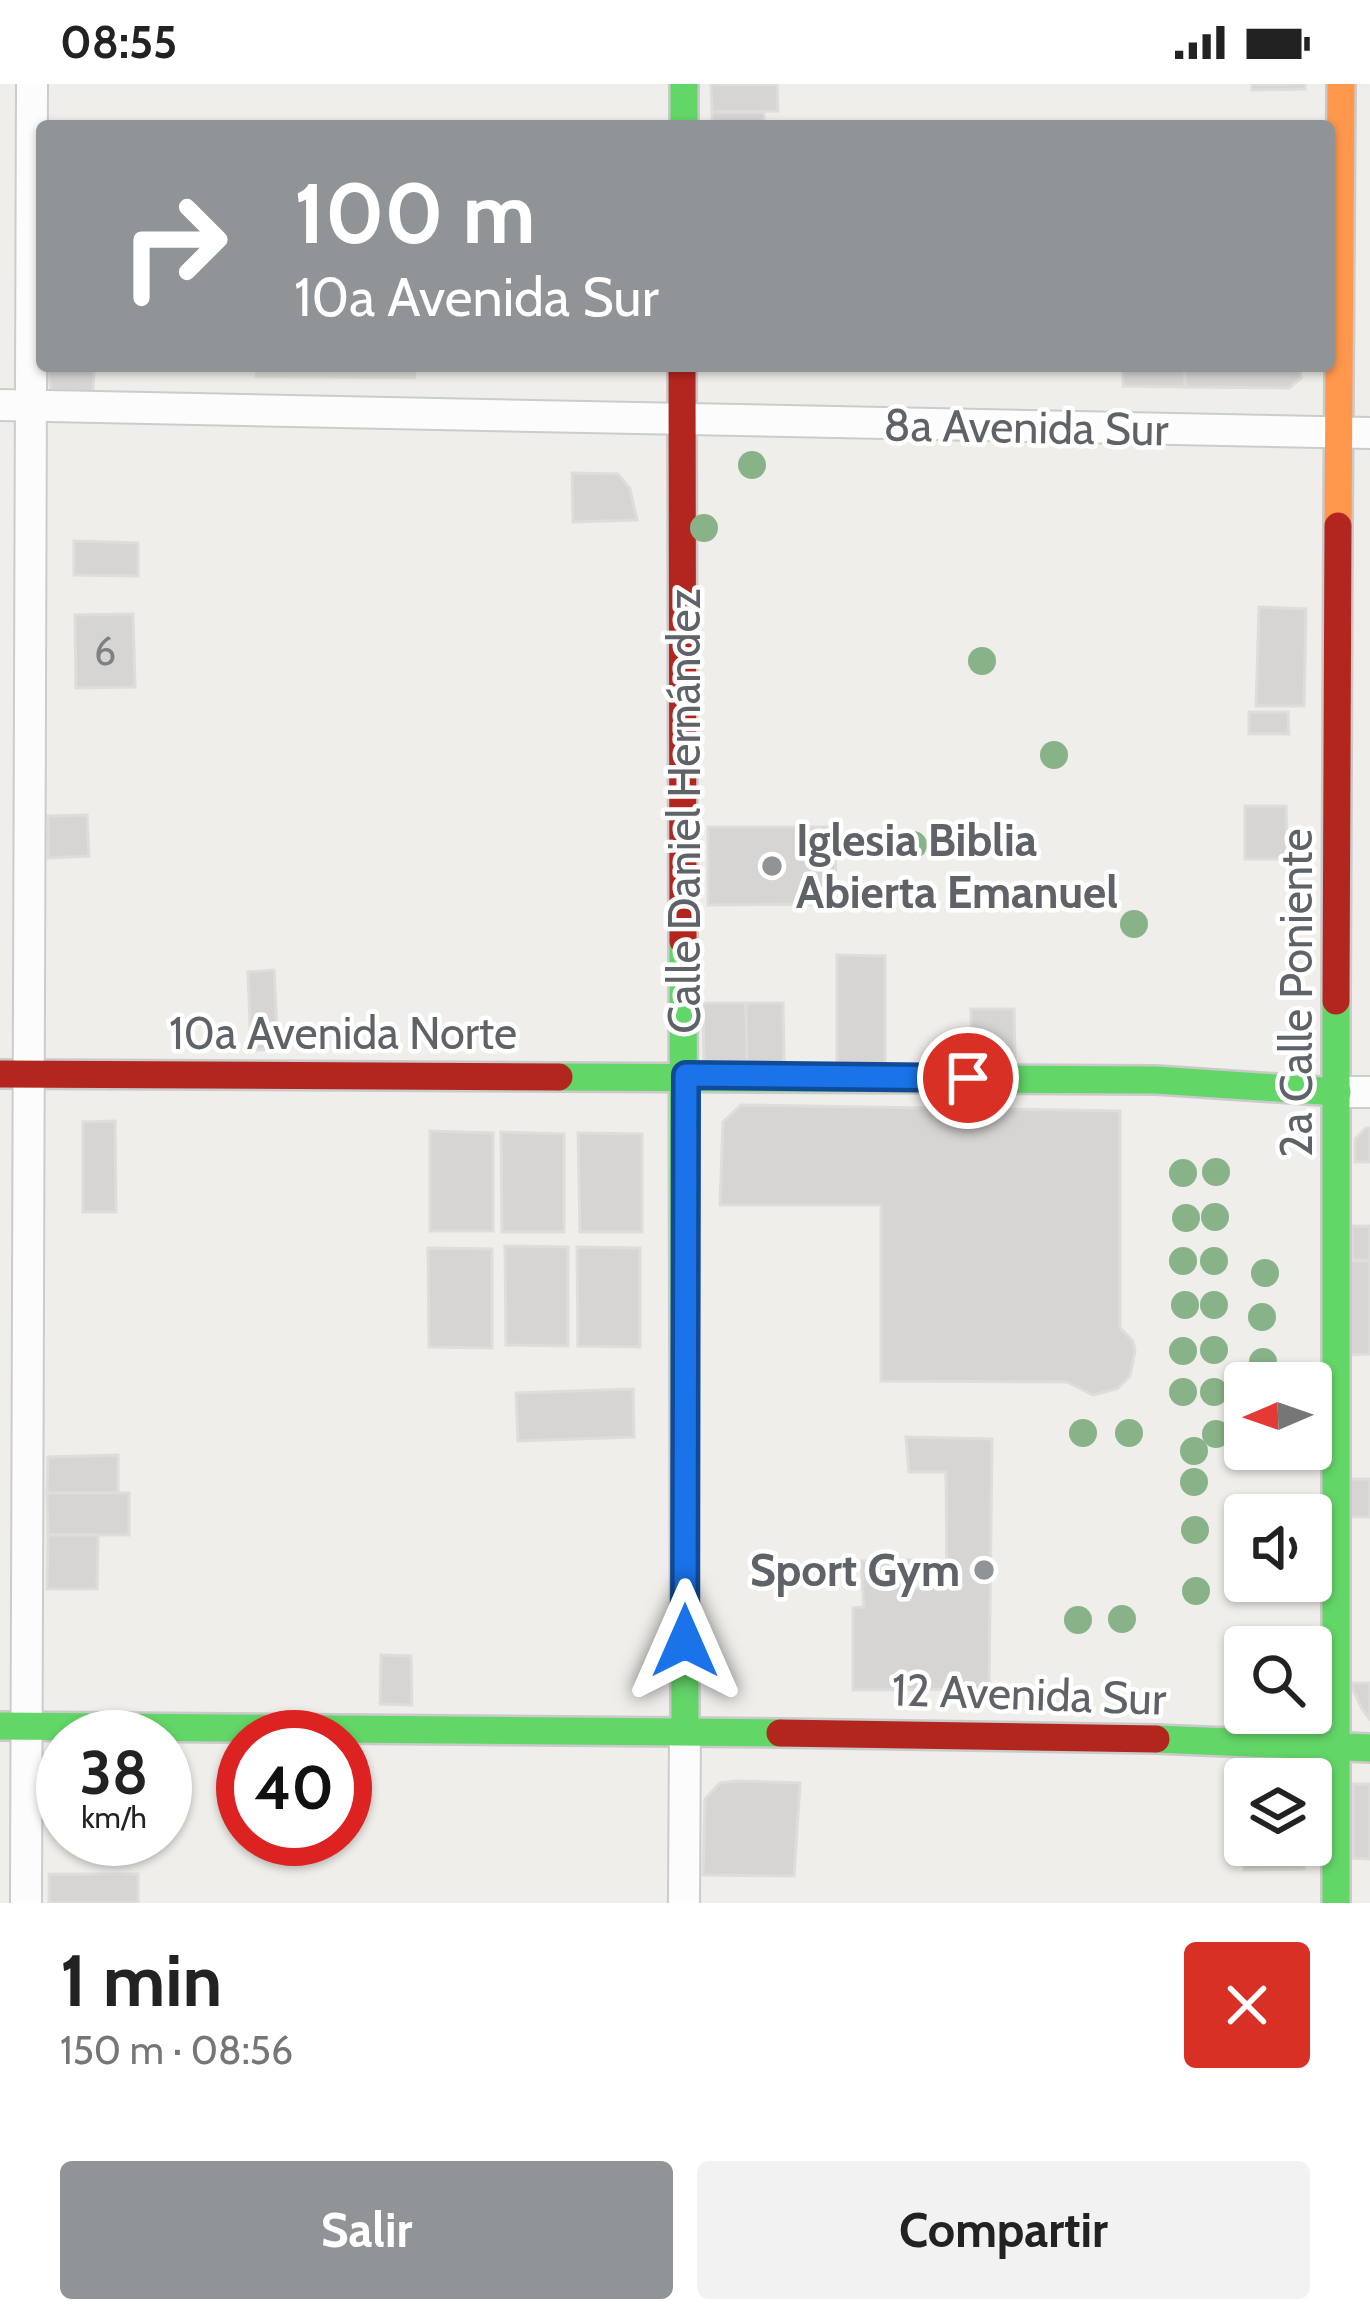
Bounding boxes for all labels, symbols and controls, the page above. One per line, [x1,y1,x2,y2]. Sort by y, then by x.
text: 08:55 [60,15,177,69]
text: 100 m [294,162,536,264]
icon: right [96,168,252,324]
text: 10a Avenida Sur [294,264,659,330]
street label: 8a Avenida Sur [883,398,1170,456]
street label: Calle Daniel Hernández [657,588,711,1034]
house number: 6 [94,627,116,675]
place label: Iglesia Biblia Abierta Emanuel [796,813,1118,919]
street label: 2a Calle Poniente [1269,828,1323,1158]
marker: Iglesia Biblia Abierta Emanuel [759,853,785,879]
street label: 10a Avenida Norte [169,1006,517,1060]
pin [917,1027,1019,1129]
icon: arrive [935,1045,1001,1111]
north arrow [1224,1362,1332,1470]
map controls [1224,1362,1332,1866]
button: sound [1224,1494,1332,1602]
place label: Sport Gym [750,1543,960,1597]
marker: Sport Gym [971,1557,997,1583]
position arrow [622,1578,748,1704]
button: search [1224,1626,1332,1734]
street label: 12 Avenida Sur [891,1662,1168,1726]
speed limit sign: 40 [216,1710,372,1866]
text: 38 [80,1736,148,1809]
button: layers [1224,1758,1332,1866]
text: km/h [81,1799,147,1836]
text: 1 min [60,1937,222,2024]
button: close [1184,1942,1310,2068]
text: 150 m · 08:56 [60,2026,293,2074]
button: Salir [60,2161,673,2299]
button: Compartir [697,2161,1310,2299]

